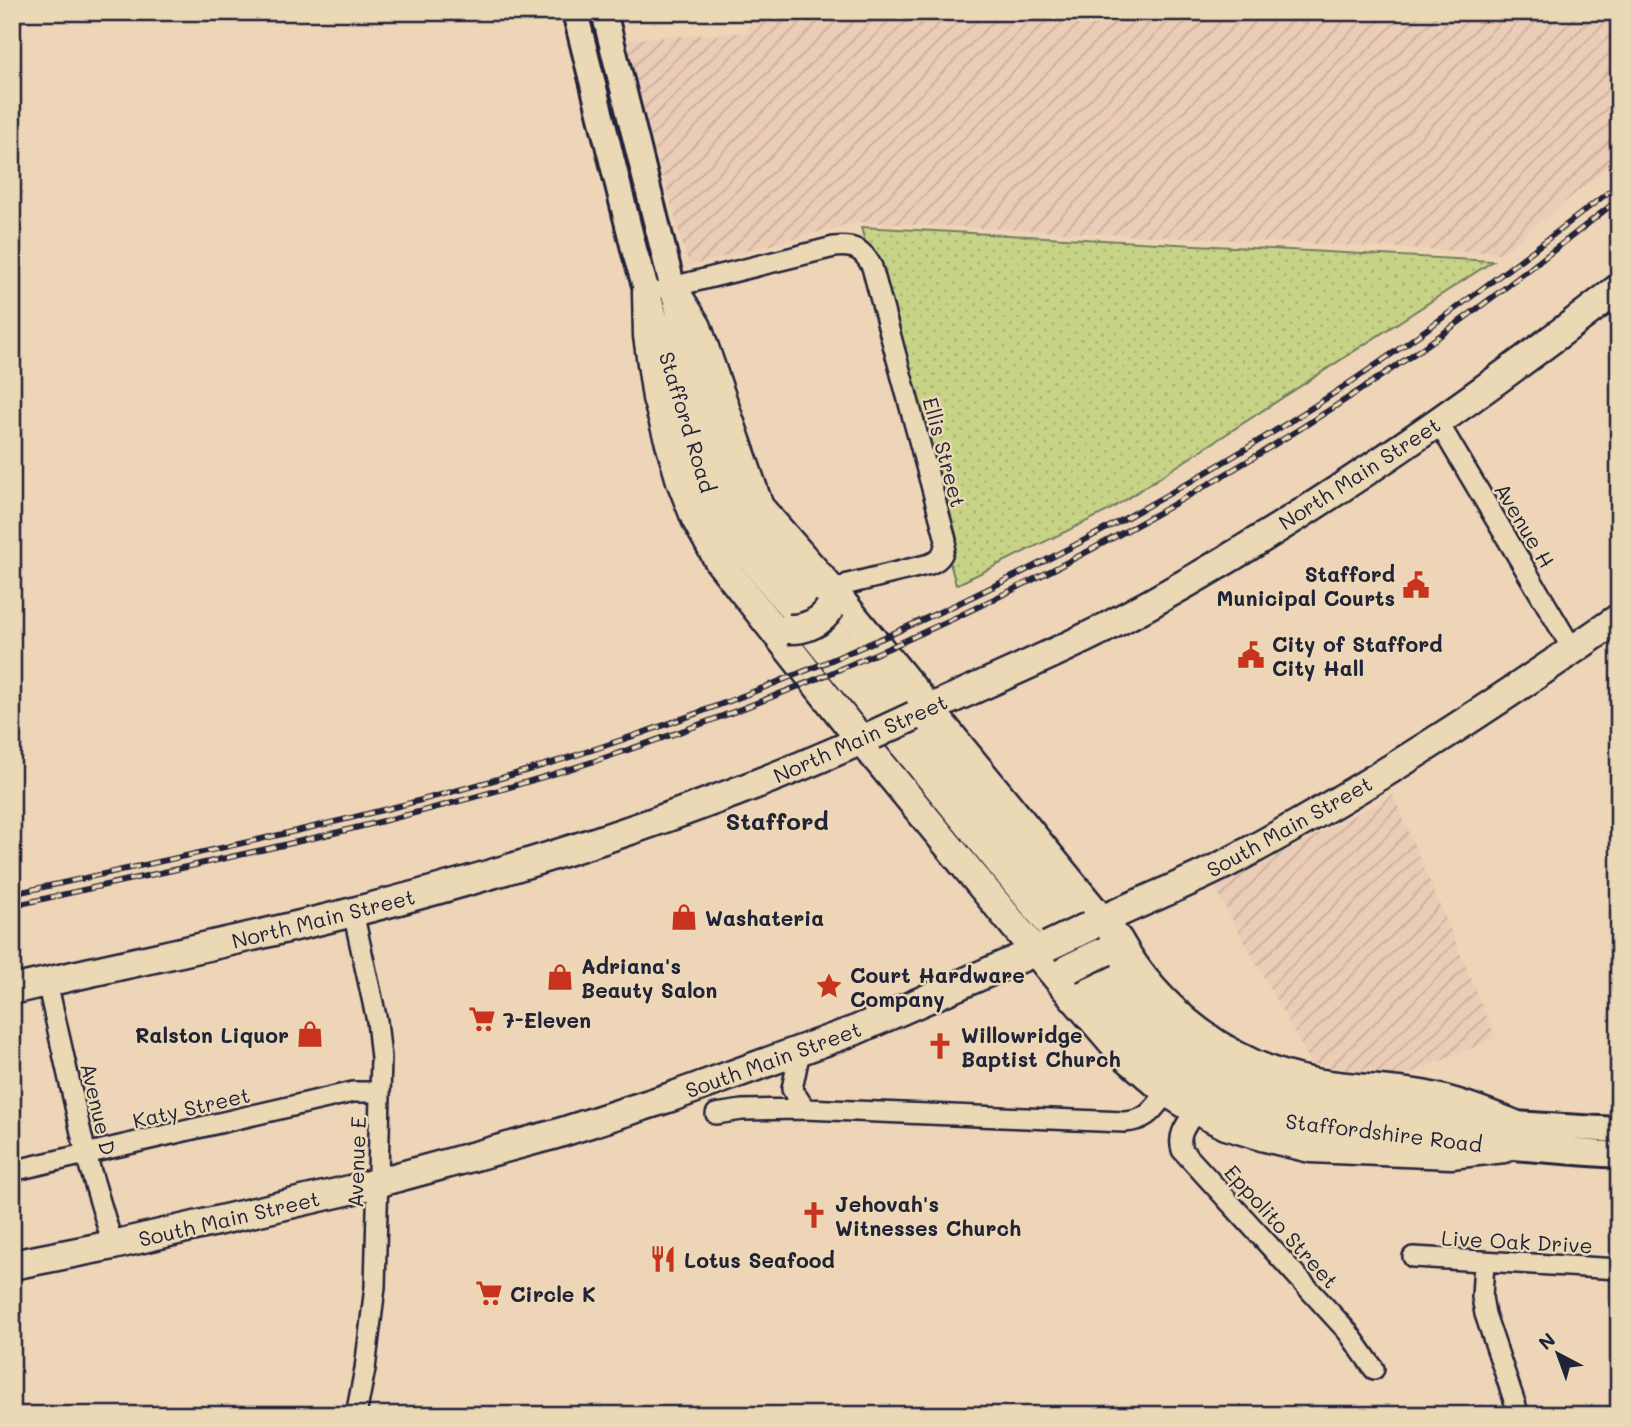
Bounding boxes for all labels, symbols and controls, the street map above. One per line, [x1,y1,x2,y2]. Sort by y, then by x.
street label: Stafford Road [654,348,722,496]
street label: Ellis Street [917,394,973,510]
street label: North Main Street [1273,411,1445,535]
street label: Avenue H [1489,478,1561,572]
place label: Stafford Municipal Courts [1217,560,1395,611]
public building icon: Stafford Municipal Courts [1401,570,1431,600]
place label: City of Stafford City Hall [1272,630,1443,682]
public building icon: City of Stafford City Hall [1236,640,1266,670]
street label: North Main Street [769,687,951,789]
street label: South Main Street [1202,769,1376,883]
district label: Stafford [725,805,829,836]
street label: North Main Street [229,882,417,954]
shop icon: Washateria [669,902,699,932]
place label: Washateria [705,904,824,931]
place label: Adriana's Beauty Salon [581,952,717,1004]
place label: Court Hardware Company [850,961,1025,1013]
shop icon: Adriana's Beauty Salon [545,962,575,992]
place icon: Court Hardware Company [814,971,844,1001]
supermarket icon: 7-Eleven [467,1004,497,1034]
place label: 7-Eleven [503,1006,591,1033]
street label: South Main Street [681,1015,865,1103]
shop icon: Ralston Liquor [295,1019,325,1049]
place label: Ralston Liquor [135,1021,289,1048]
place label: Willowridge Baptist Church [961,1021,1121,1072]
church icon: Willowridge Baptist Church [925,1031,955,1061]
street label: Avenue D [75,1060,123,1158]
street label: Katy Street [130,1080,252,1134]
street label: Staffordshire Road [1284,1107,1484,1157]
street label: Avenue E [341,1116,371,1208]
street label: Eppolito Street [1219,1158,1345,1294]
street label: South Main Street [136,1184,322,1252]
place label: Jehovah's Witnesses Church [835,1190,1021,1241]
church icon: Jehovah's Witnesses Church [799,1200,829,1230]
street label: Live Oak Drive [1441,1224,1593,1258]
restaurant icon: Lotus Seafood [648,1244,678,1274]
place label: Lotus Seafood [684,1246,835,1273]
supermarket icon: Circle K [474,1278,504,1308]
place label: Circle K [510,1280,596,1307]
north arrow [1522,1318,1592,1388]
text: N [1533,1327,1560,1355]

